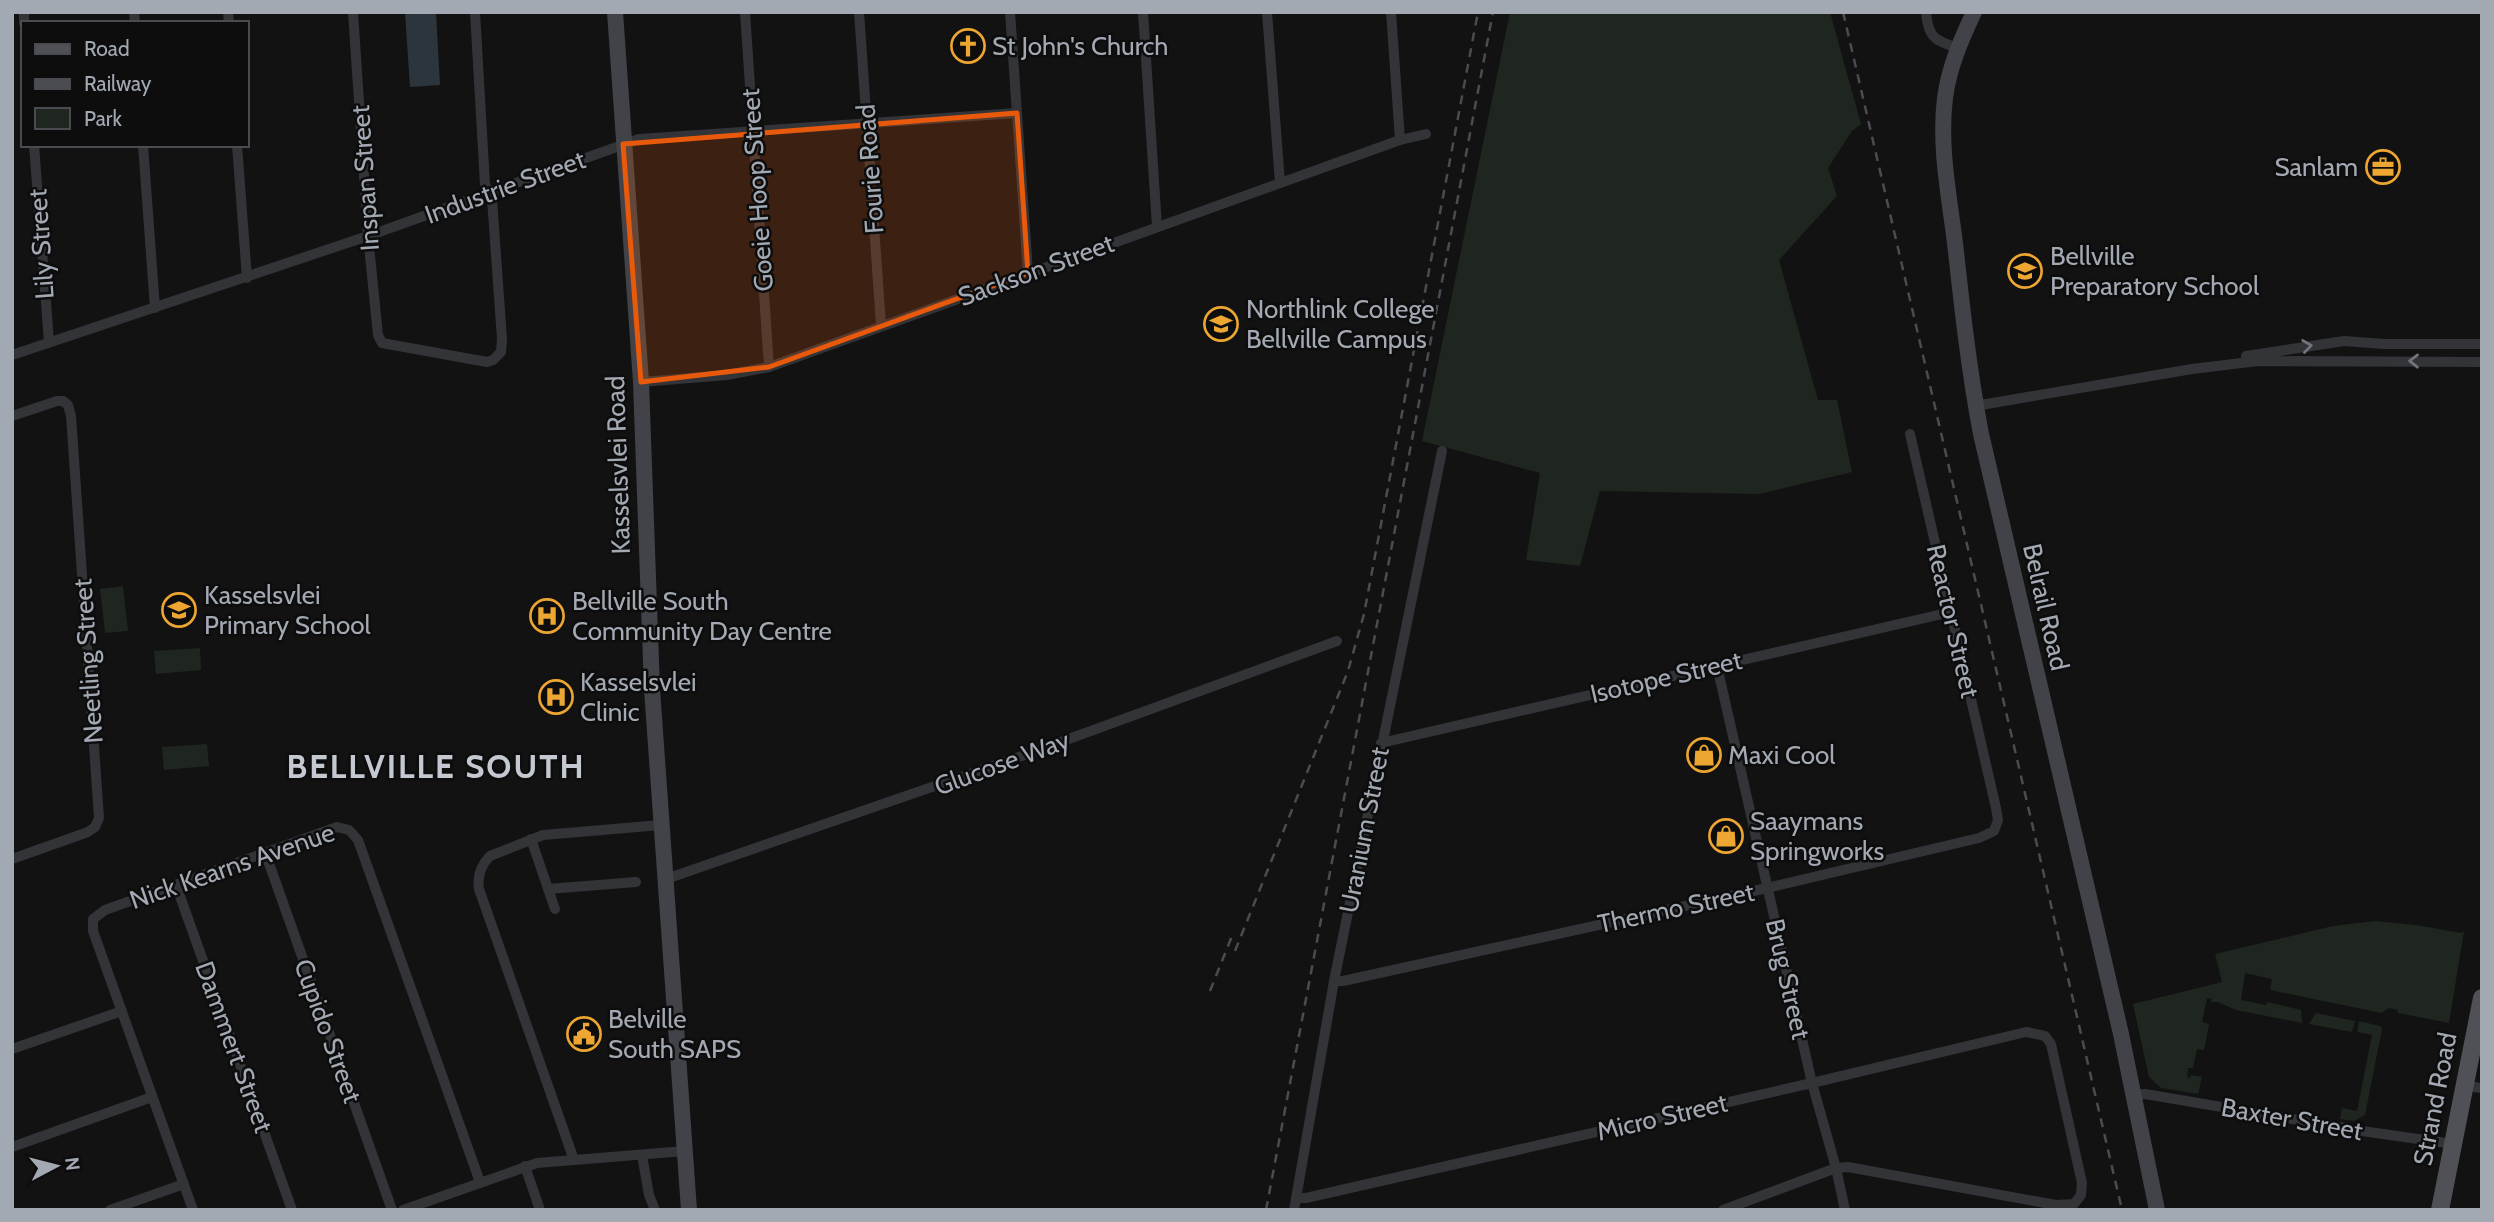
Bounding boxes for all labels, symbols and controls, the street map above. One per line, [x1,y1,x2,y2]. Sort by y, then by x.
legend [21,21,248,147]
church icon: St John's Church [949,27,987,65]
place label: St John's Church [992,30,1168,62]
text: Road [84,36,130,61]
text: Railway [84,71,152,96]
street label: Goeie Hoop Street [734,87,780,293]
street label: Fourie Road [850,103,890,235]
street label: Inspan Street [344,104,386,252]
text: Park [84,106,122,131]
street label: Industrie Street [420,143,590,231]
office icon: Sanlam [2364,148,2402,186]
place label: Sanlam [2274,151,2358,183]
street label: Lily Street [21,188,61,300]
street label: Sackson Street [954,227,1118,313]
place label: Bellville Preparatory School [2050,240,2259,302]
school or university icon: Bellville Preparatory School [2006,252,2044,290]
place label: Northlink College Bellville Campus [1246,293,1435,355]
school or university icon: Northlink College Bellville Campus [1202,305,1240,343]
one-way arrow [2301,338,2313,353]
one-way arrow [2408,353,2418,369]
street label: Kasselsvlei Road [599,375,637,555]
street label: Belrail Road [2016,540,2076,674]
street label: Reactor Street [1920,541,1986,701]
street label: Neetling Street [66,577,110,744]
place label: Kasselsvlei Primary School [204,579,371,641]
place label: Bellville South Community Day Centre [572,585,832,647]
school or university icon: Kasselsvlei Primary School [160,591,198,629]
hospital icon: Bellville South Community Day Centre [528,597,566,635]
street label: Isotope Street [1587,644,1745,710]
place label: Kasselsvlei Clinic [580,666,697,728]
hospital icon: Kasselsvlei Clinic [537,678,575,716]
street label: Glucose Way [930,724,1074,802]
shop icon: Maxi Cool [1685,736,1723,774]
place label: Maxi Cool [1728,739,1836,771]
street label: Uranium Street [1332,744,1396,916]
district label: BELLVILLE SOUTH [286,746,586,786]
place label: Saaymans Springworks [1750,805,1885,867]
street label: Nick Kearns Avenue [125,816,339,916]
shop icon: Saaymans Springworks [1707,817,1745,855]
street label: Thermo Street [1595,876,1757,940]
street label: Brug Street [1759,916,1817,1043]
street label: Cupido Street [287,955,369,1107]
street label: Dammert Street [188,957,280,1137]
place label: Belville South SAPS [608,1003,741,1065]
public building icon: Belville South SAPS [565,1015,603,1053]
street label: Strand Road [2406,1030,2464,1168]
street label: Micro Street [1594,1086,1731,1148]
street label: Baxter Street [2219,1091,2366,1147]
north arrow [21,1131,91,1201]
text: N [60,1156,85,1172]

